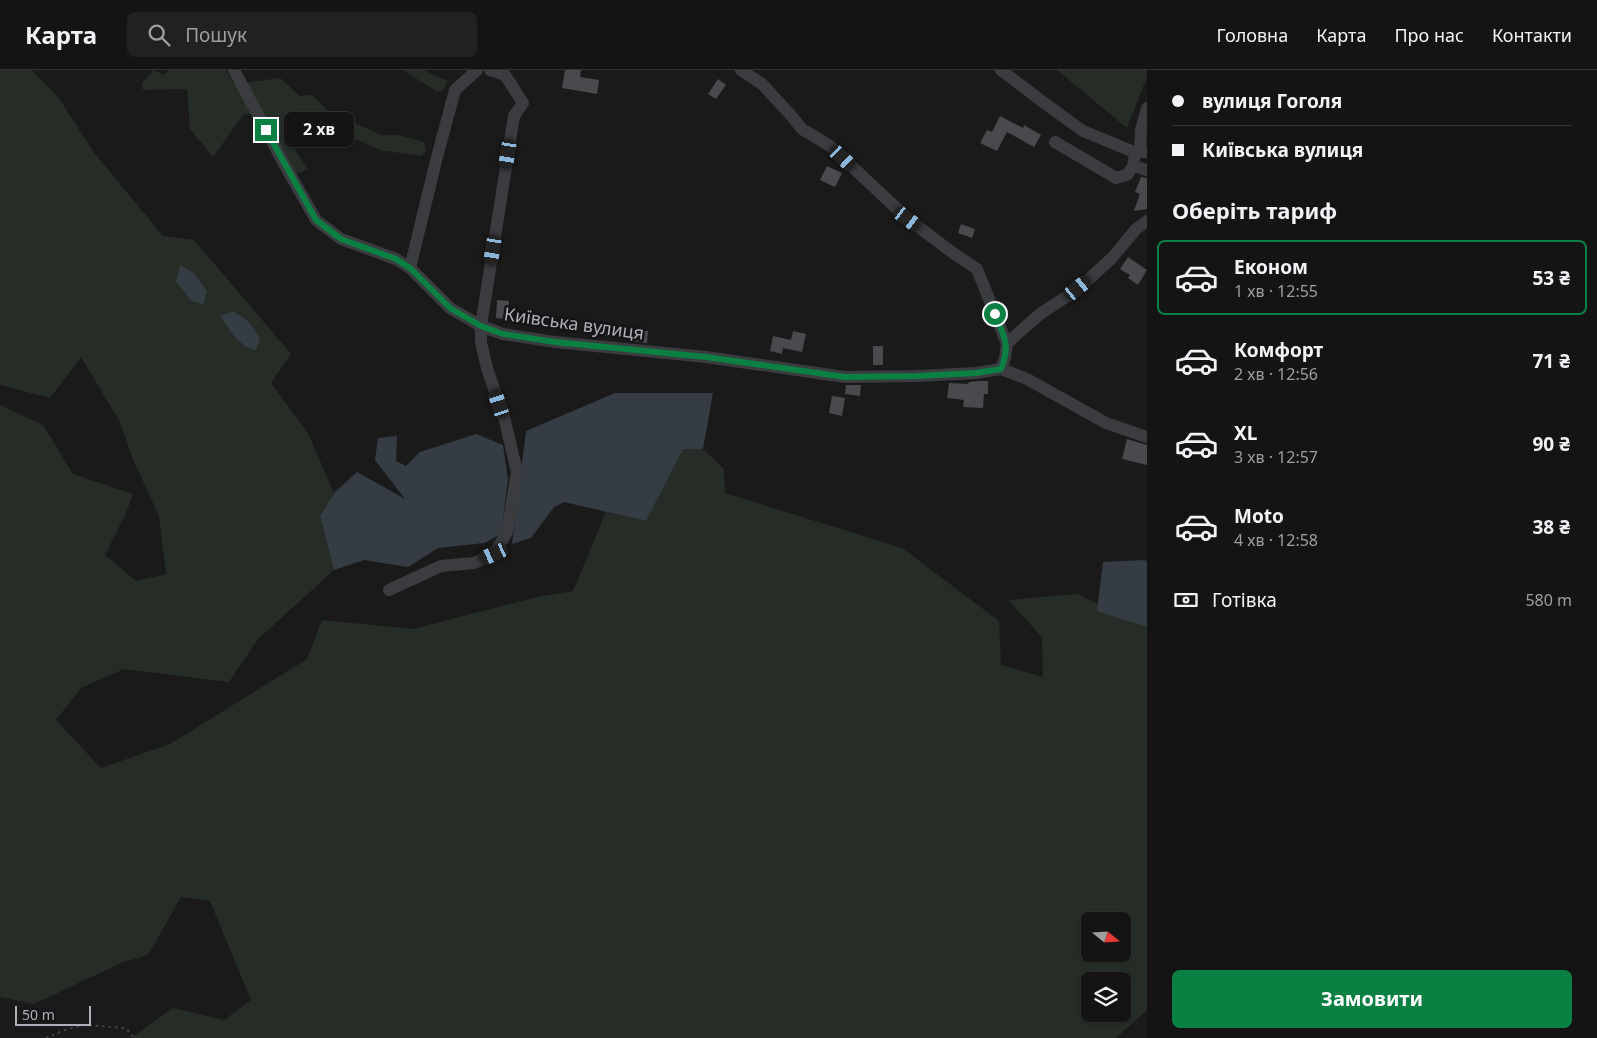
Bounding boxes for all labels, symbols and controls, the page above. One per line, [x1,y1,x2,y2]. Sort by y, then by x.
search box [127,12,477,57]
text: Карта [25,18,97,51]
icon: search [145,21,173,49]
text: Пошук [185,22,247,48]
text: Головна [1217,23,1288,47]
text: Карта [1316,23,1366,47]
text: Про нас [1394,23,1464,47]
text: Контакти [1492,23,1572,47]
text: вулиця Гоголя [1202,88,1342,114]
callout: 2 хв [284,112,354,148]
text: 2 хв [303,118,335,140]
route end [255,119,277,141]
text: Київська вулиця [1202,137,1363,163]
car [498,138,517,170]
car [826,142,859,174]
text: Оберіть тариф [1172,195,1337,225]
car [891,204,924,234]
car [483,234,502,266]
text: Економ [1234,254,1308,280]
icon: car [1174,255,1219,300]
text: 53 ₴ [1532,265,1570,291]
car [1061,273,1094,303]
text: 1 хв · 12:55 [1234,280,1318,302]
street label: Київська вулиця [503,301,646,345]
route start [984,303,1006,325]
text: Комфорт [1234,337,1323,363]
icon: car [1174,338,1219,383]
text: 71 ₴ [1532,348,1570,374]
text: 2 хв · 12:56 [1234,363,1318,385]
car [487,387,510,421]
text: XL [1234,420,1257,446]
icon: car [1174,421,1219,466]
text: 90 ₴ [1532,431,1570,457]
text: 3 хв · 12:57 [1234,446,1318,468]
text: Moto [1234,503,1284,529]
icon: car [1174,504,1219,549]
text: 38 ₴ [1532,514,1570,540]
text: 4 хв · 12:58 [1234,529,1318,551]
car [477,541,510,567]
icon: cash [1172,586,1200,614]
text: Готівка [1212,587,1277,613]
text: 580 m [1525,589,1572,611]
north arrow [1081,912,1131,962]
map controls [1081,912,1131,1022]
button: Замовити [1172,970,1572,1028]
button: layers [1081,972,1131,1022]
scale bar [15,1003,91,1026]
text: 50 m [22,1005,55,1024]

